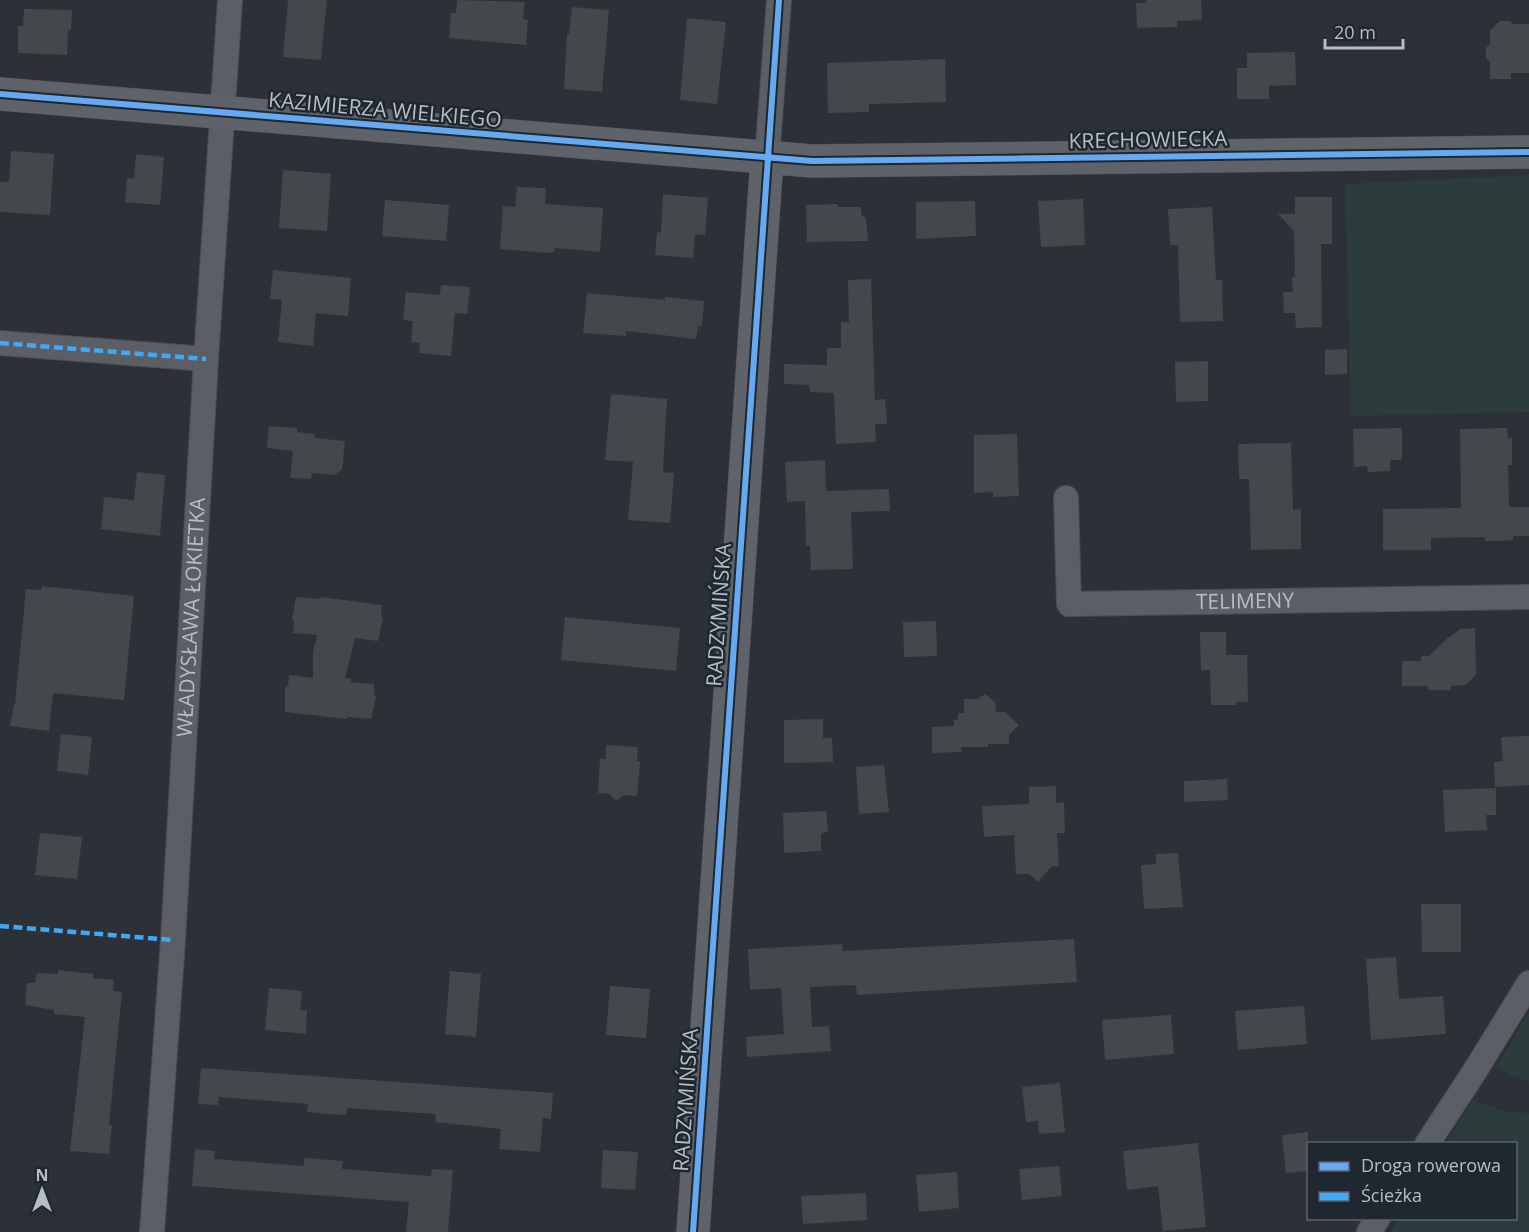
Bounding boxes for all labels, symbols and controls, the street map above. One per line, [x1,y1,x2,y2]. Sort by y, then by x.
scale bar [1325,12,1403,50]
text: 20 m [1334,20,1376,44]
street label: KAZIMIERZA WIELKIEGO [267,85,503,133]
street label: KRECHOWIECKA [1068,124,1228,154]
street label: WŁADYSŁAWA ŁOKIETKA [170,496,211,738]
street label: RADZYMIŃSKA [699,542,737,687]
street label: TELIMENY [1196,586,1294,615]
street label: RADZYMIŃSKA [666,1027,704,1172]
legend [1307,1142,1517,1220]
text: Droga rowerowa [1361,1153,1501,1177]
north arrow [12,1160,72,1220]
text: N [35,1164,49,1186]
text: Ścieżka [1361,1183,1422,1207]

